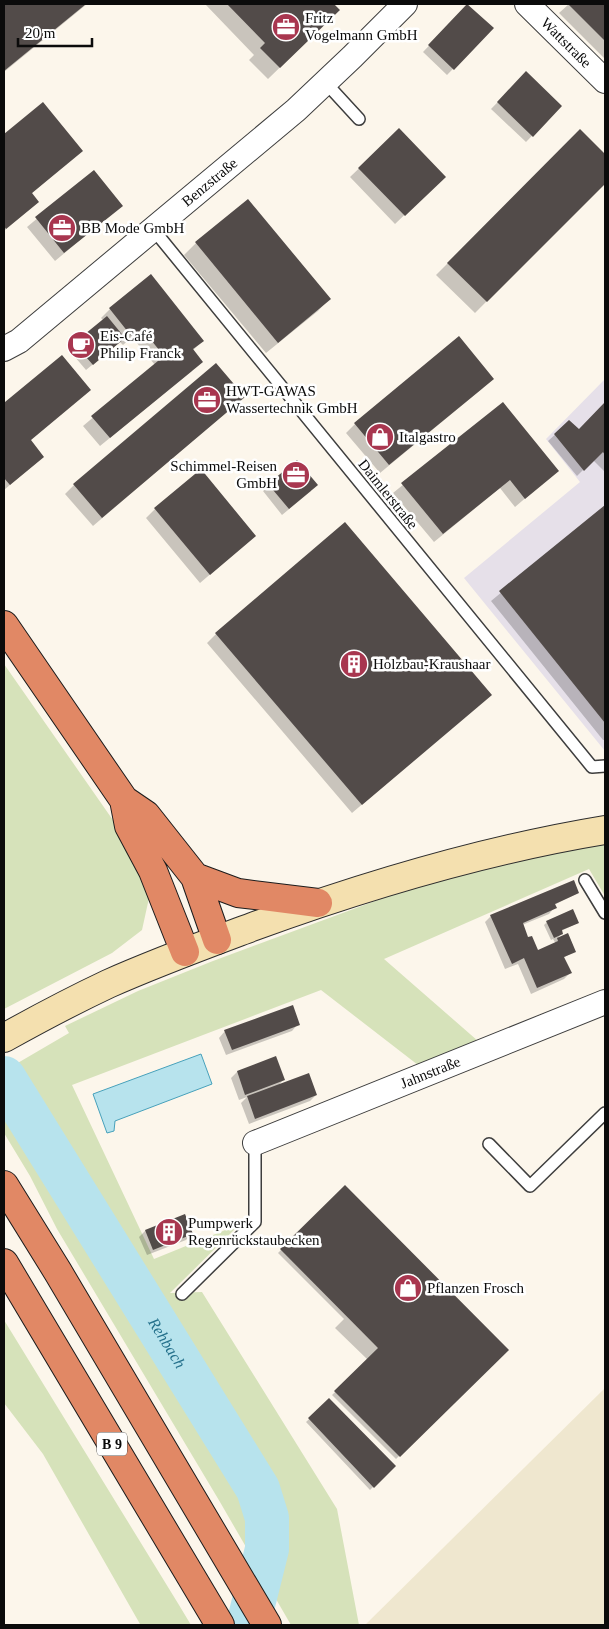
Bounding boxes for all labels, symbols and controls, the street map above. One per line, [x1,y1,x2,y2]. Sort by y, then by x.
place label: Fritz Vogelmann GmbH [305,10,418,43]
office icon: Fritz Vogelmann GmbH [271,12,301,42]
scale bar [18,15,91,47]
street label: Wattstraße [538,15,595,71]
text: 20 m [25,25,56,41]
street label: Benzstraße [179,154,240,210]
office icon: BB Mode GmbH [47,213,77,243]
place label: BB Mode GmbH [81,220,185,236]
place label: Eis-Café Philip Franck [100,328,182,361]
cafe icon: Eis-Café Philip Franck [66,330,96,360]
place label: HWT-GAWAS Wassertechnik GmbH [226,383,358,416]
office icon: HWT-GAWAS Wassertechnik GmbH [192,385,222,415]
shop icon: Italgastro [365,422,395,452]
place label: Italgastro [399,429,456,445]
street label: Daimlerstraße [355,456,421,532]
place label: Schimmel-Reisen GmbH [170,458,277,491]
office icon: Schimmel-Reisen GmbH [281,460,311,490]
building icon: Holzbau-Kraushaar [339,649,369,679]
place label: Holzbau-Kraushaar [373,656,490,672]
street label: Jahnstraße [398,1053,463,1092]
place label: Pumpwerk Regenrückstaubecken [188,1215,320,1248]
building icon: Pumpwerk Regenrückstaubecken [154,1217,184,1247]
shop icon: Pflanzen Frosch [393,1273,423,1303]
place label: Pflanzen Frosch [427,1280,525,1296]
water label: Rehbach [145,1314,189,1371]
road number: B 9 [97,1432,127,1456]

